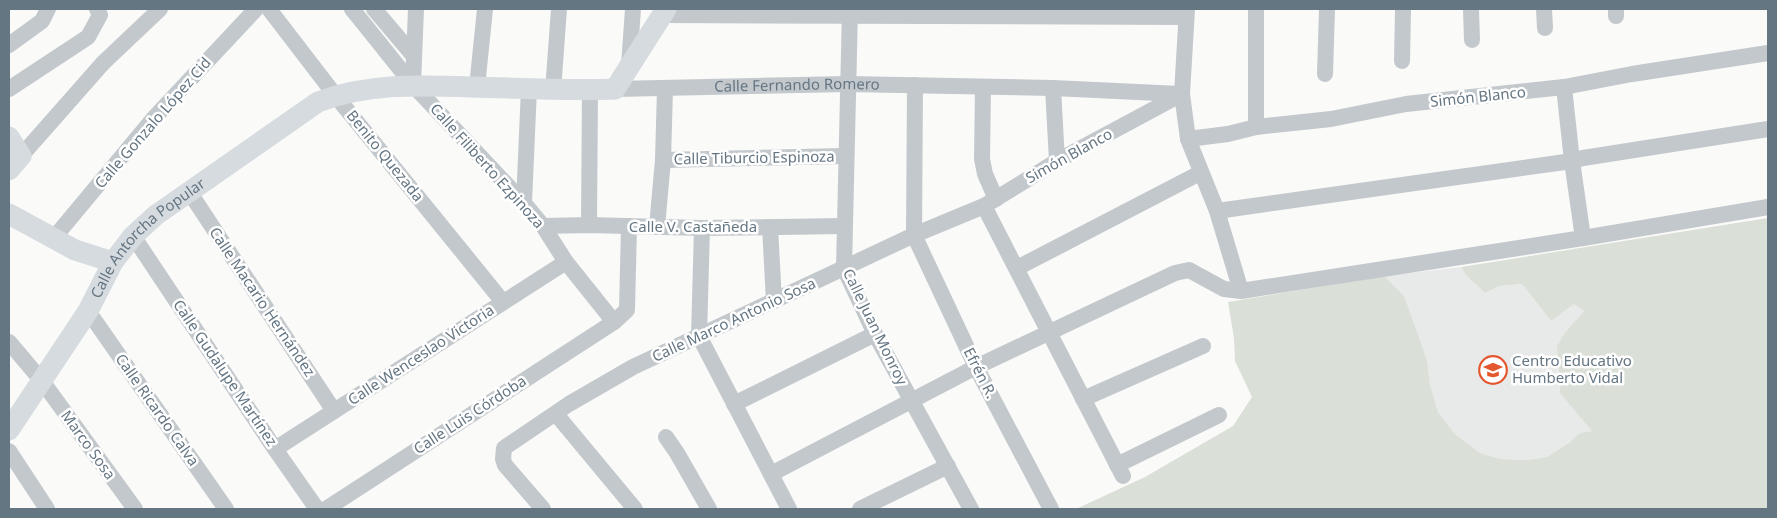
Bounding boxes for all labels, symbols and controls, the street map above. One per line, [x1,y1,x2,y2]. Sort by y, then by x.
street label: Calle Gonzalo López Cid [90,53,215,192]
street label: Calle Fernando Romero [714,73,880,96]
street label: Simón Blanco [1429,81,1527,111]
street label: Calle Filiberto Ezpinoza [426,99,549,232]
street label: Benito Quezada [343,105,429,205]
street label: Simón Blanco [1022,123,1115,187]
street label: Calle Tiburcio Espinoza [673,146,835,168]
street label: Calle Antorcha Popular [85,173,209,301]
street label: Calle V. Castañeda [629,216,757,236]
street label: Calle Macario Hernández [205,223,320,380]
street label: Calle Juan Monroy [839,265,913,388]
street label: Calle Marco Antonio Sosa [648,272,819,366]
street label: Calle Gudalupe Martínez [169,295,282,450]
street label: Calle Wenceslao Victoria [343,299,497,409]
street label: Efrén R. [960,344,1002,401]
street label: Calle Ricardo Calva [112,349,204,470]
place label: Centro Educativo Humberto Vidal [1512,350,1632,387]
school or university icon: Centro Educativo Humberto Vidal [1478,355,1508,385]
street label: Calle Luis Córdoba [409,370,530,458]
street label: Marco Sosa [57,406,121,483]

